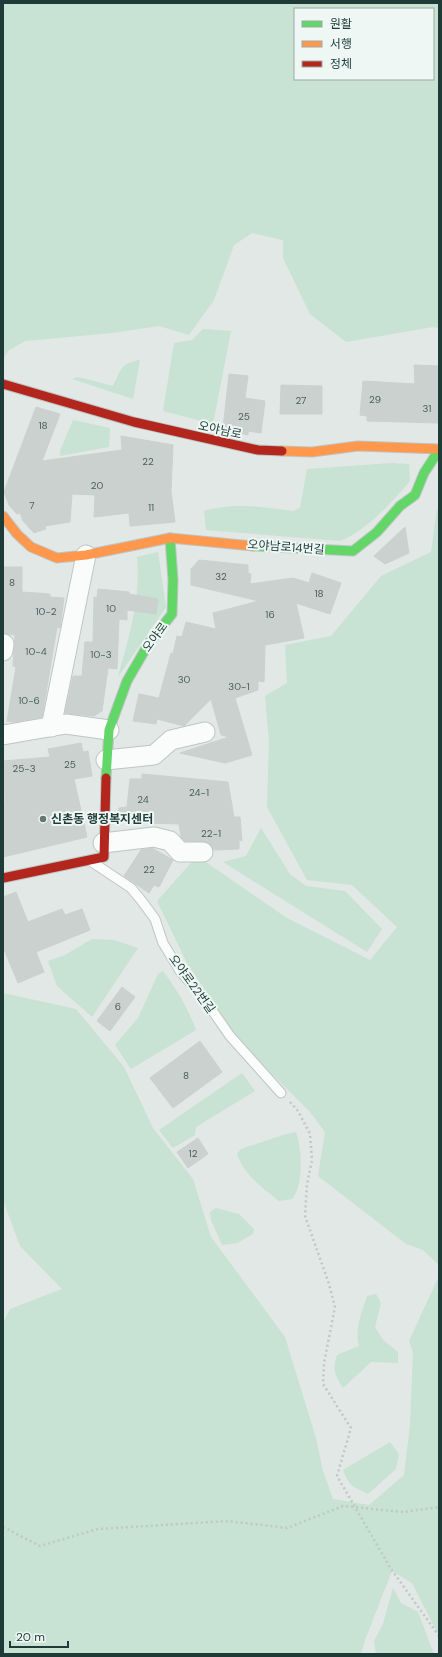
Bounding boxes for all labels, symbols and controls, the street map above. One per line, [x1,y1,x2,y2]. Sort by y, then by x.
legend [294,8,434,80]
text: 원활 [330,16,352,32]
text: 서행 [330,36,352,52]
text: 정체 [330,56,352,72]
house number: 29 [369,393,381,406]
house number: 27 [296,394,306,407]
house number: 31 [423,402,431,415]
house number: 25 [238,410,250,423]
street label: 오야남로 [197,418,243,442]
house number: 18 [38,419,48,432]
house number: 22 [142,455,154,468]
house number: 20 [91,479,103,492]
house number: 7 [29,499,35,512]
house number: 11 [148,501,154,514]
street label: 오야남로14번길 [247,536,325,558]
house number: 32 [215,570,227,583]
house number: 8 [9,576,15,589]
house number: 18 [314,587,324,600]
house number: 10 [106,602,116,615]
house number: 10-2 [35,605,57,618]
house number: 16 [265,608,275,621]
street label: 오야로 [139,619,171,655]
house number: 10-4 [25,645,47,658]
house number: 10-3 [90,648,112,661]
house number: 30 [178,673,191,686]
house number: 30-1 [228,680,250,693]
house number: 10-6 [18,694,40,707]
house number: 25 [64,758,76,771]
house number: 25-3 [12,762,36,775]
house number: 24-1 [189,786,209,799]
house number: 24 [137,793,149,806]
place label: 신촌동 행정복지센터 [51,811,153,827]
marker: 신촌동 행정복지센터 [38,814,48,824]
house number: 22-1 [201,827,221,840]
house number: 22 [143,863,155,876]
street label: 오야로22번길 [165,951,219,1017]
house number: 6 [115,1000,121,1013]
house number: 8 [183,1069,189,1082]
house number: 12 [189,1147,198,1160]
scale bar [10,1623,68,1649]
text: 20 m [16,1629,45,1645]

